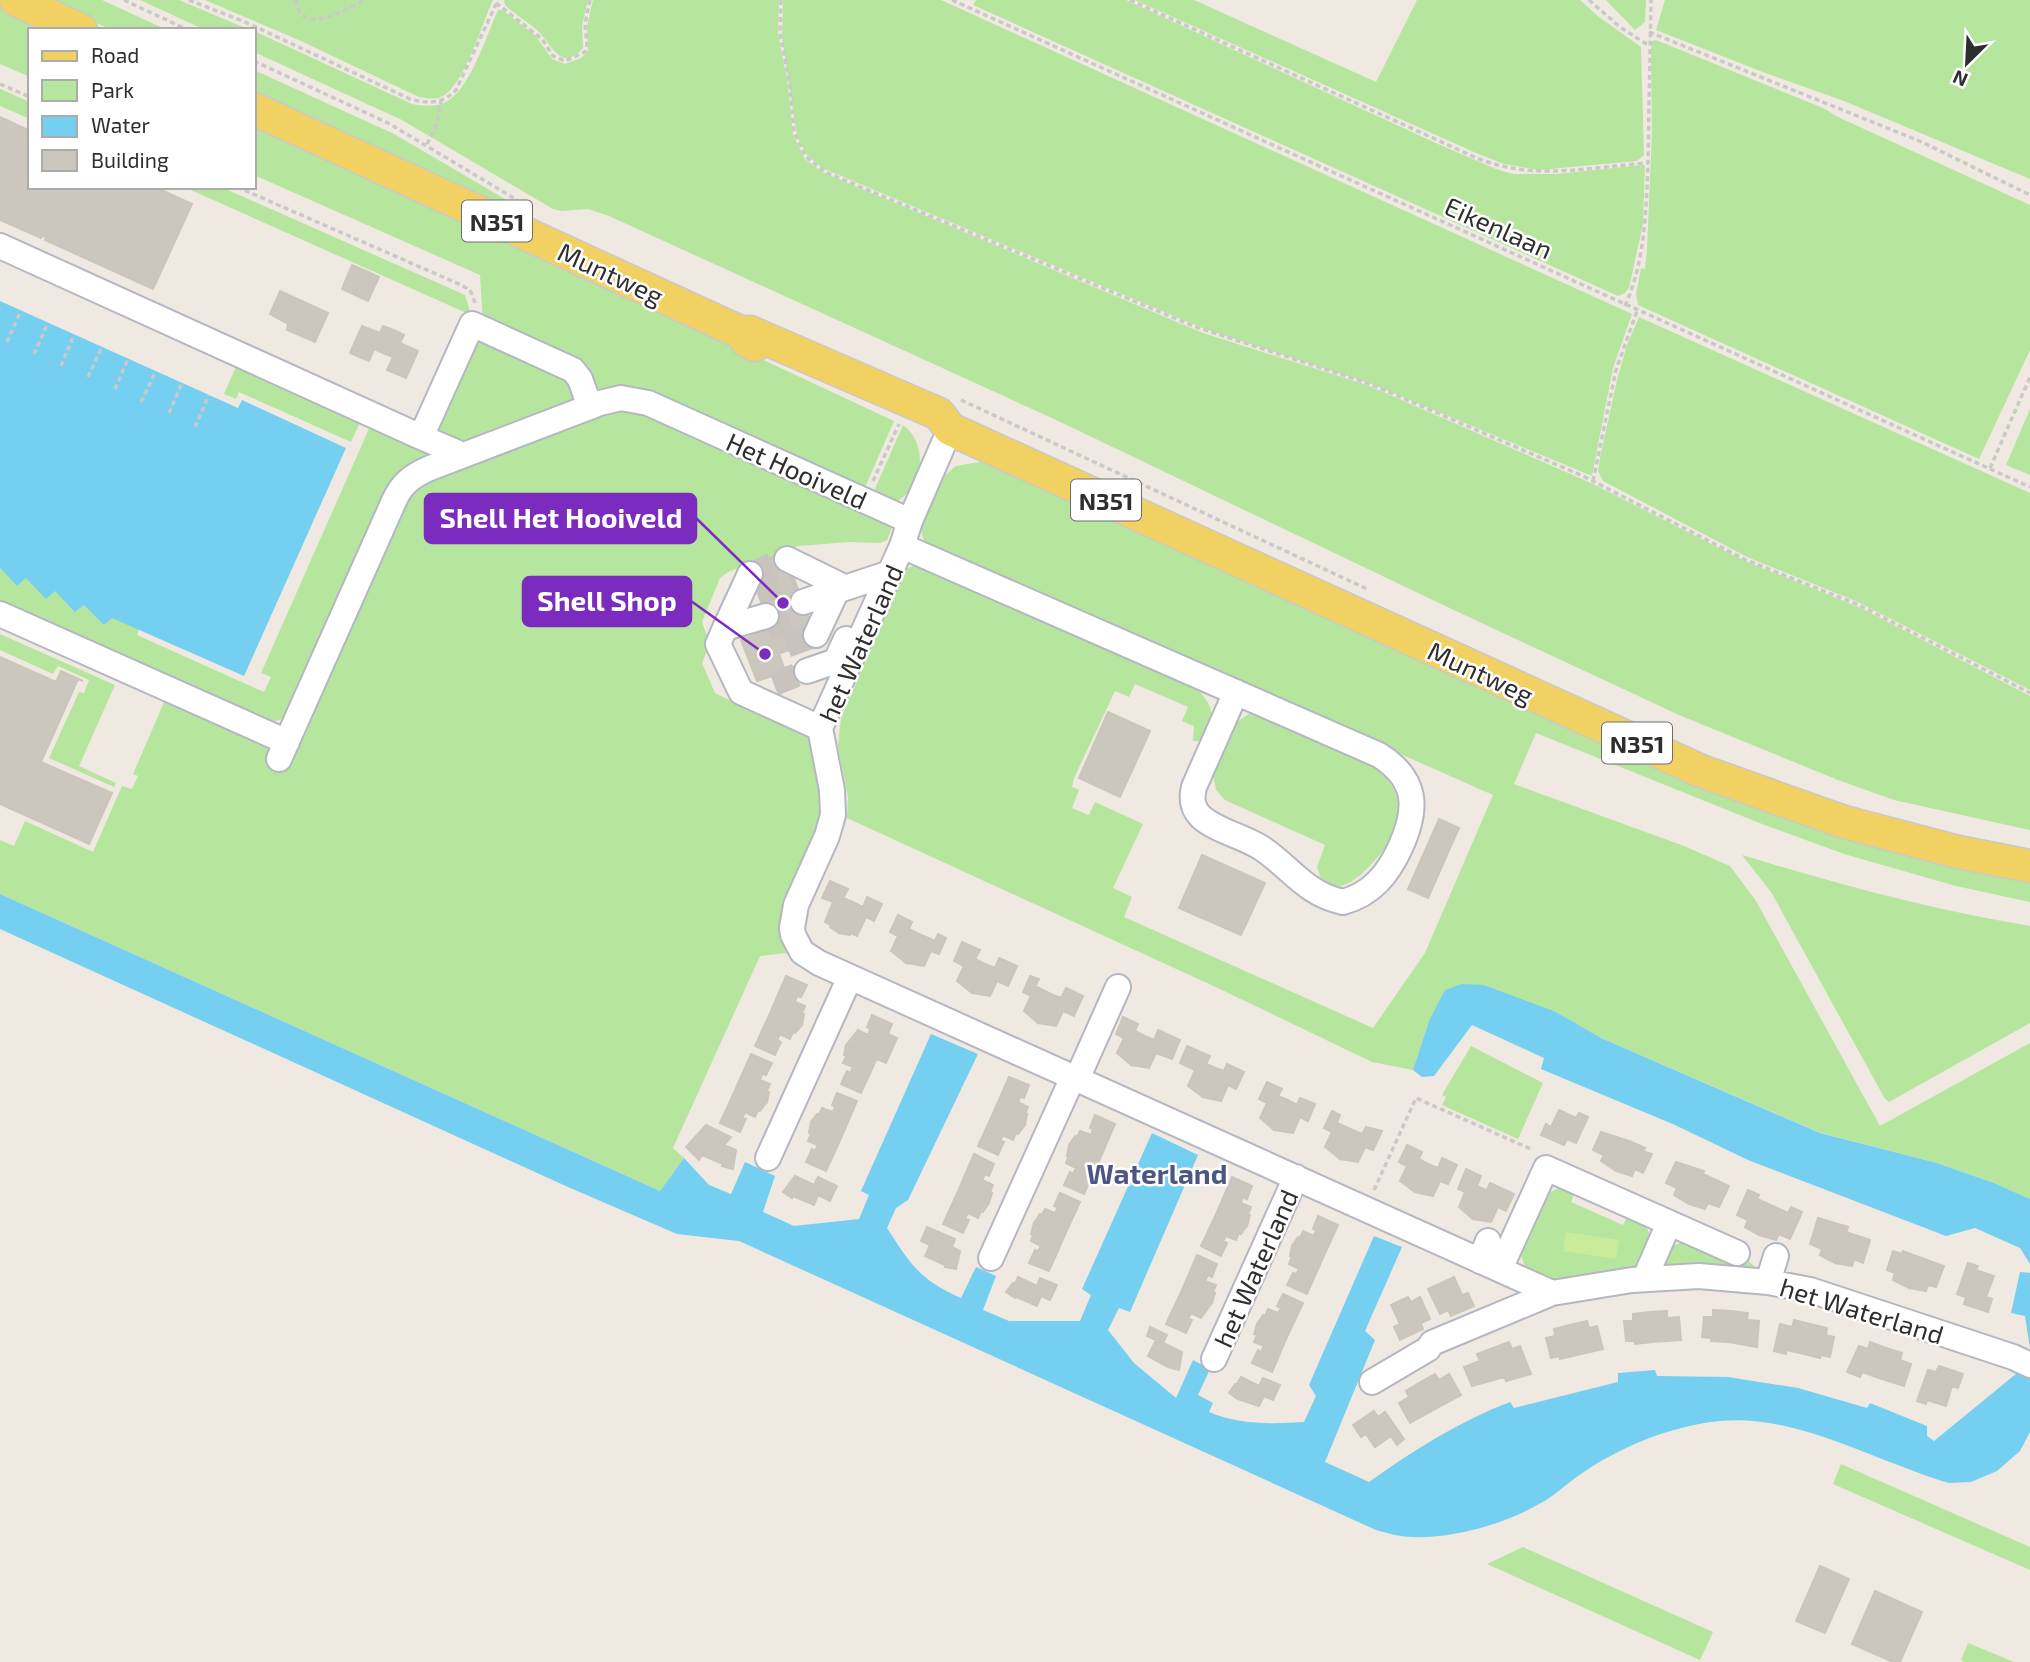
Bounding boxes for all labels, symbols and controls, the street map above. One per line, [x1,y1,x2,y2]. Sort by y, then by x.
legend [28,28,256,189]
north arrow [1932,28,2002,98]
text: Road [91,42,139,67]
text: N [1949,66,1971,92]
text: Park [91,77,134,102]
text: Water [91,112,150,137]
text: Building [91,147,169,172]
street label: Eikenlaan [1440,190,1558,264]
road number: N351 [462,201,532,242]
street label: Muntweg [553,235,669,311]
street label: Het Hooiveld [722,425,872,515]
road number: N351 [1071,480,1141,520]
callout: Shell Het Hooiveld [425,494,696,543]
text: Shell Het Hooiveld [440,500,682,534]
street label: het Waterland [811,559,909,727]
callout: Shell Shop [523,577,691,626]
text: Shell Shop [537,583,677,617]
street label: Muntweg [1423,634,1539,710]
road number: N351 [1602,722,1672,764]
district label: Waterland [1087,1156,1227,1190]
street label: het Waterland [1206,1184,1304,1352]
street label: het Waterland [1776,1270,1948,1350]

